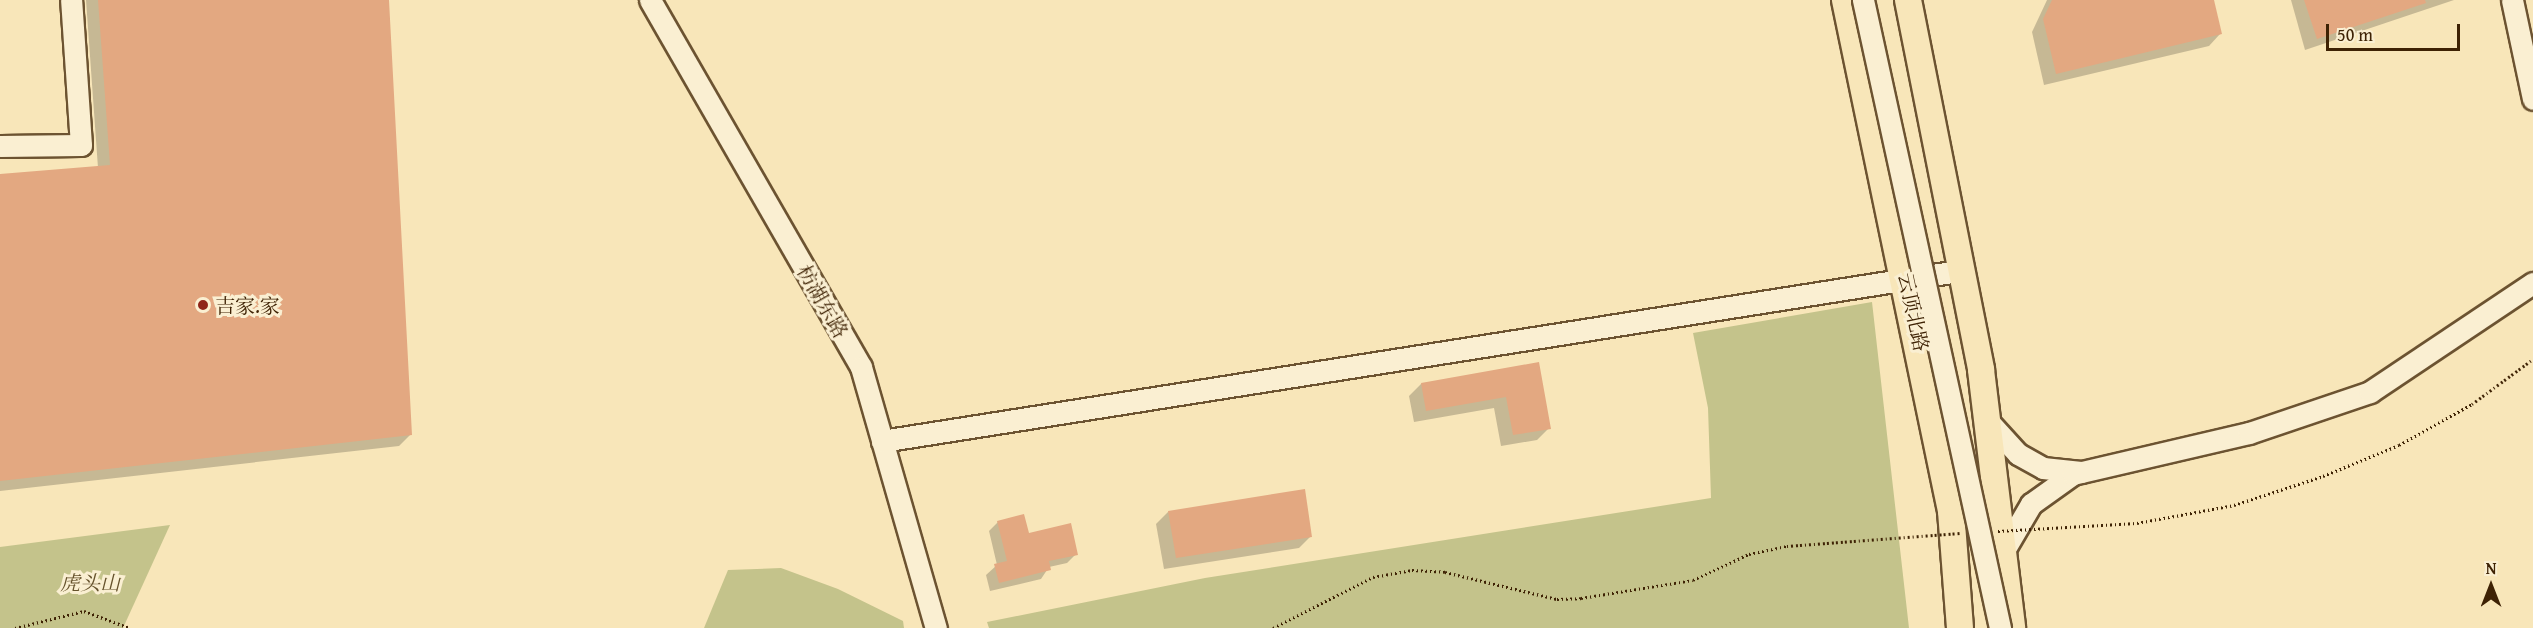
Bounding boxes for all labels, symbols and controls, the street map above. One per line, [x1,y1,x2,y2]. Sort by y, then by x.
scale bar [2329,12,2462,50]
text: 50 m [2337,21,2373,48]
street label: 枋湖东路 [793,260,853,342]
street label: 云顶北路 [1894,270,1934,354]
place label: 吉家.家 [215,293,280,317]
marker: 吉家.家 [196,298,210,312]
north arrow [2461,556,2521,616]
text: N [2486,556,2496,580]
park label: 虎头山 [60,570,120,594]

